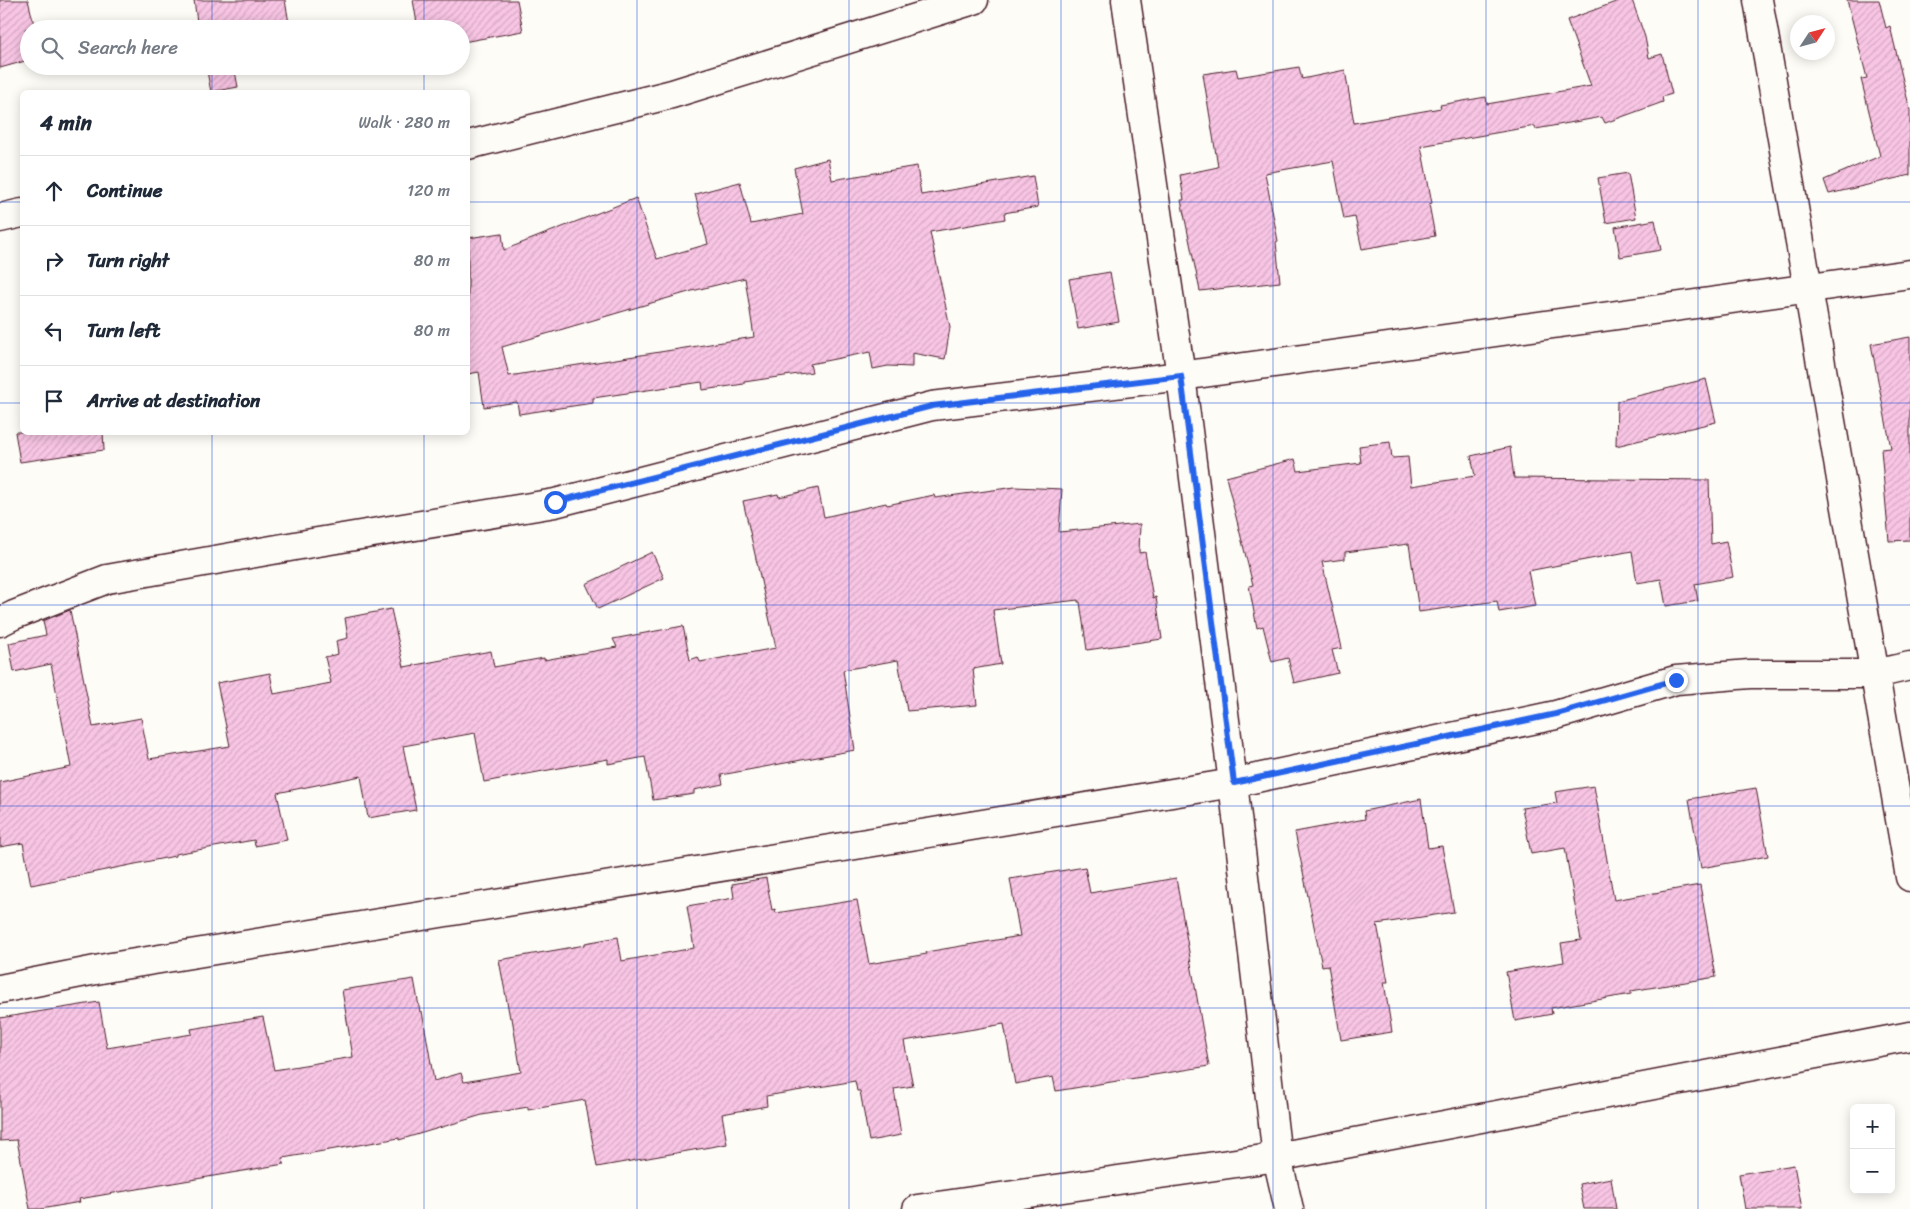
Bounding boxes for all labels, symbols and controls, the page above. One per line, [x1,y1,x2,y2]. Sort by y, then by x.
north arrow [1790,15,1835,60]
search box [20,20,470,75]
text: Search here [78,31,178,64]
icon: search [38,34,66,62]
text: 4 min [40,104,92,142]
text: Walk · 280 m [359,108,450,137]
text: Continue [87,174,163,207]
text: 120 m [407,176,450,205]
icon: ahead [40,177,68,205]
text: Turn right [87,244,169,277]
text: 80 m [414,246,450,275]
icon: right [40,247,68,275]
text: Turn left [87,314,160,347]
text: 80 m [414,316,450,345]
icon: left [40,317,68,345]
text: Arrive at destination [87,384,260,417]
icon: arrive [40,387,68,415]
route start [544,491,567,514]
route end [1665,669,1688,692]
map controls [1850,1104,1895,1194]
button: + [1850,1104,1895,1149]
button: − [1850,1149,1895,1194]

